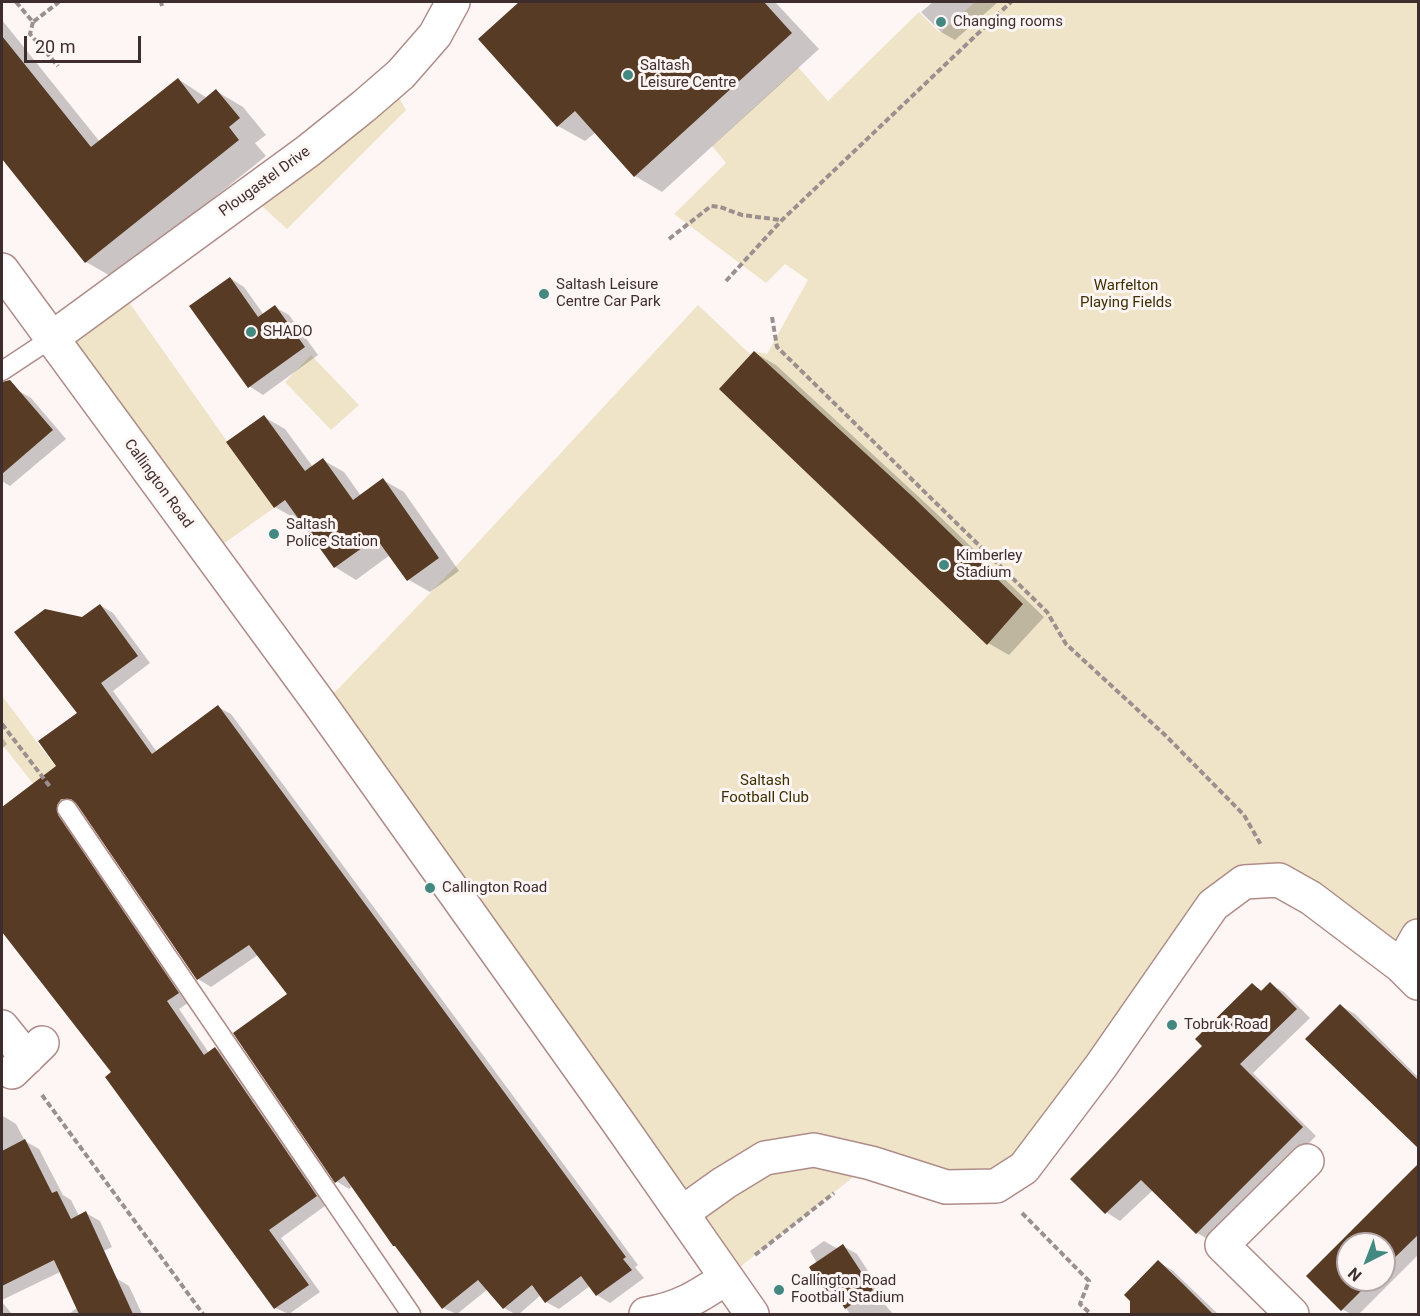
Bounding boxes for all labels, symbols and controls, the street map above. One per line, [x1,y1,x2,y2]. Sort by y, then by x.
place label: Changing rooms [953,13,1063,31]
marker: Changing rooms [934,15,948,29]
scale bar [27,24,144,62]
text: 20 m [35,36,75,57]
place label: Saltash Leisure Centre [640,57,736,92]
marker: Saltash Leisure Centre [621,68,635,82]
street label: Plougastel Drive [216,143,314,221]
place label: Saltash Leisure Centre Car Park [556,276,660,311]
park label: Warfelton Playing Fields [1080,277,1172,312]
marker: Saltash Leisure Centre Car Park [537,287,551,301]
place label: SHADO [263,323,313,341]
marker: SHADO [244,325,258,339]
street label: Callington Road [120,436,196,532]
place label: Saltash Police Station [286,516,378,551]
marker: Saltash Police Station [267,527,281,541]
place label: Kimberley Stadium [956,547,1022,582]
marker: Kimberley Stadium [937,558,951,572]
park label: Saltash Football Club [721,772,809,807]
place label: Callington Road [442,879,547,897]
marker: Callington Road [423,881,437,895]
place label: Tobruk Road [1184,1016,1268,1034]
marker: Tobruk Road [1165,1018,1179,1032]
north arrow [1336,1232,1396,1292]
text: N [1344,1263,1366,1285]
place label: Callington Road Football Stadium [791,1272,904,1307]
marker: Callington Road Football Stadium [772,1283,786,1297]

